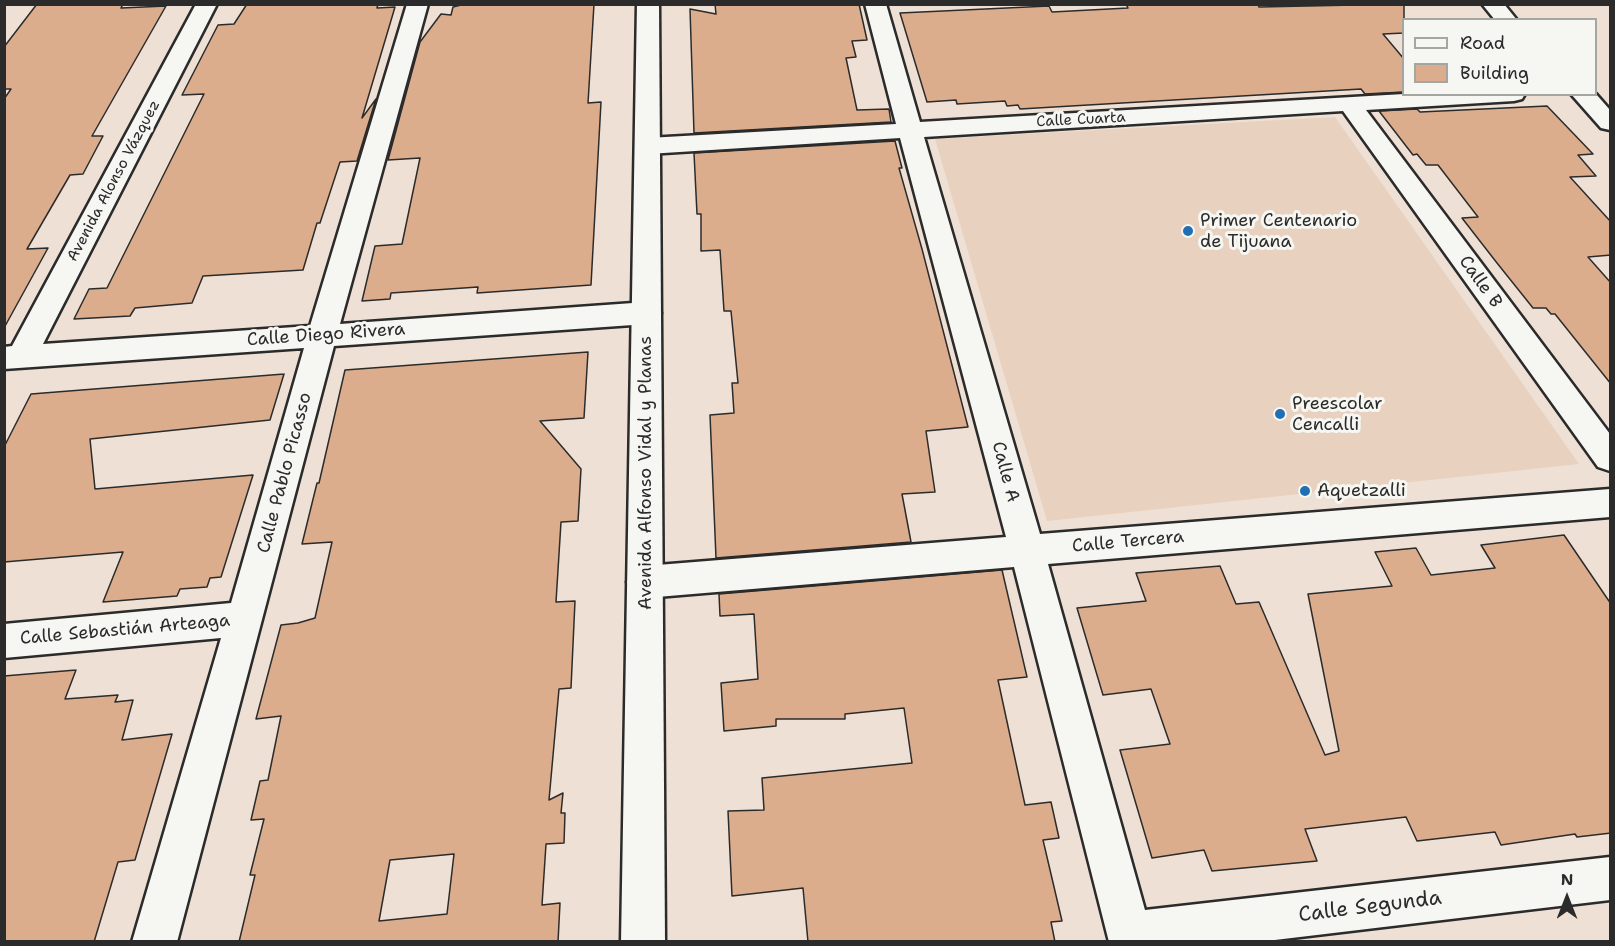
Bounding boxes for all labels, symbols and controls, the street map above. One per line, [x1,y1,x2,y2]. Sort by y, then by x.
legend [1402,18,1597,96]
text: Road [1460,31,1505,55]
text: Building [1460,61,1529,85]
street label: Avenida Alonso Vázquez [64,97,164,265]
street label: Calle Cuarta [1036,109,1126,131]
place label: Primer Centenario de Tijuana [1200,210,1357,252]
marker: Primer Centenario de Tijuana [1181,224,1195,238]
street label: Calle B [1454,252,1506,312]
street label: Calle Diego Rivera [246,319,406,351]
street label: Avenida Alfonso Vidal y Planas [635,336,657,610]
street label: Calle Pablo Picasso [253,390,317,556]
place label: Preescolar Cencalli [1292,393,1383,436]
marker: Preescolar Cencalli [1273,407,1287,421]
street label: Calle A [987,439,1023,505]
place label: Aquetzalli [1317,480,1406,502]
marker: Aquetzalli [1298,484,1312,498]
street label: Calle Tercera [1071,526,1185,558]
street label: Calle Sebastián Arteaga [19,610,231,650]
north arrow [1537,868,1597,928]
text: N [1561,869,1573,890]
street label: Calle Segunda [1297,886,1443,928]

